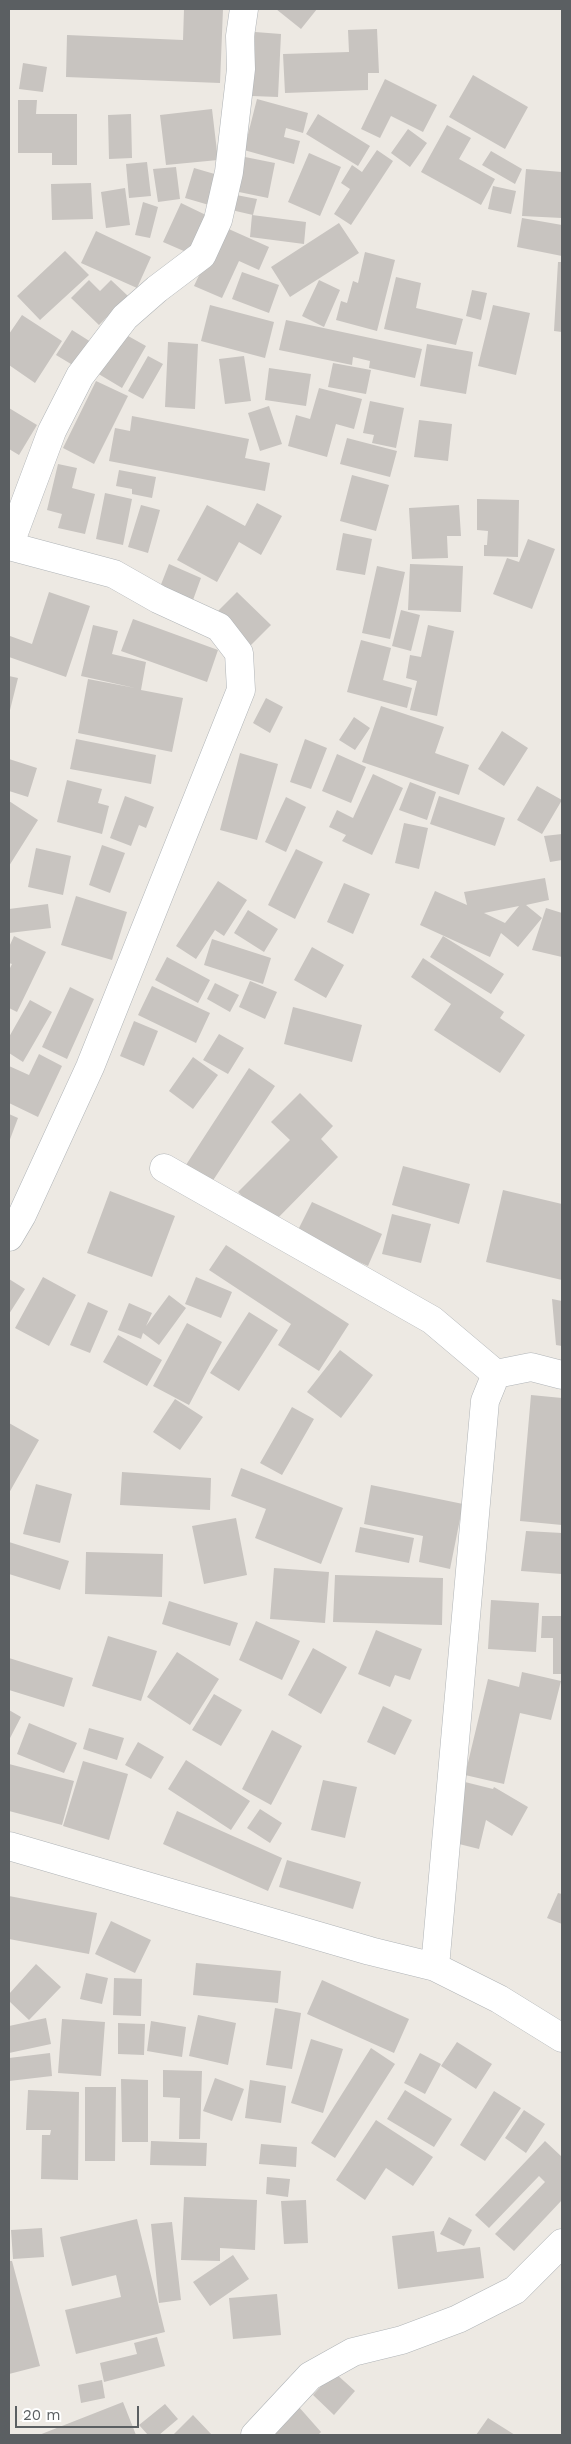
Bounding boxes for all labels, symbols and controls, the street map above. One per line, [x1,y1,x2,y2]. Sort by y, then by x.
scale bar [18,2396,141,2428]
text: 20 m [23,2406,61,2424]

